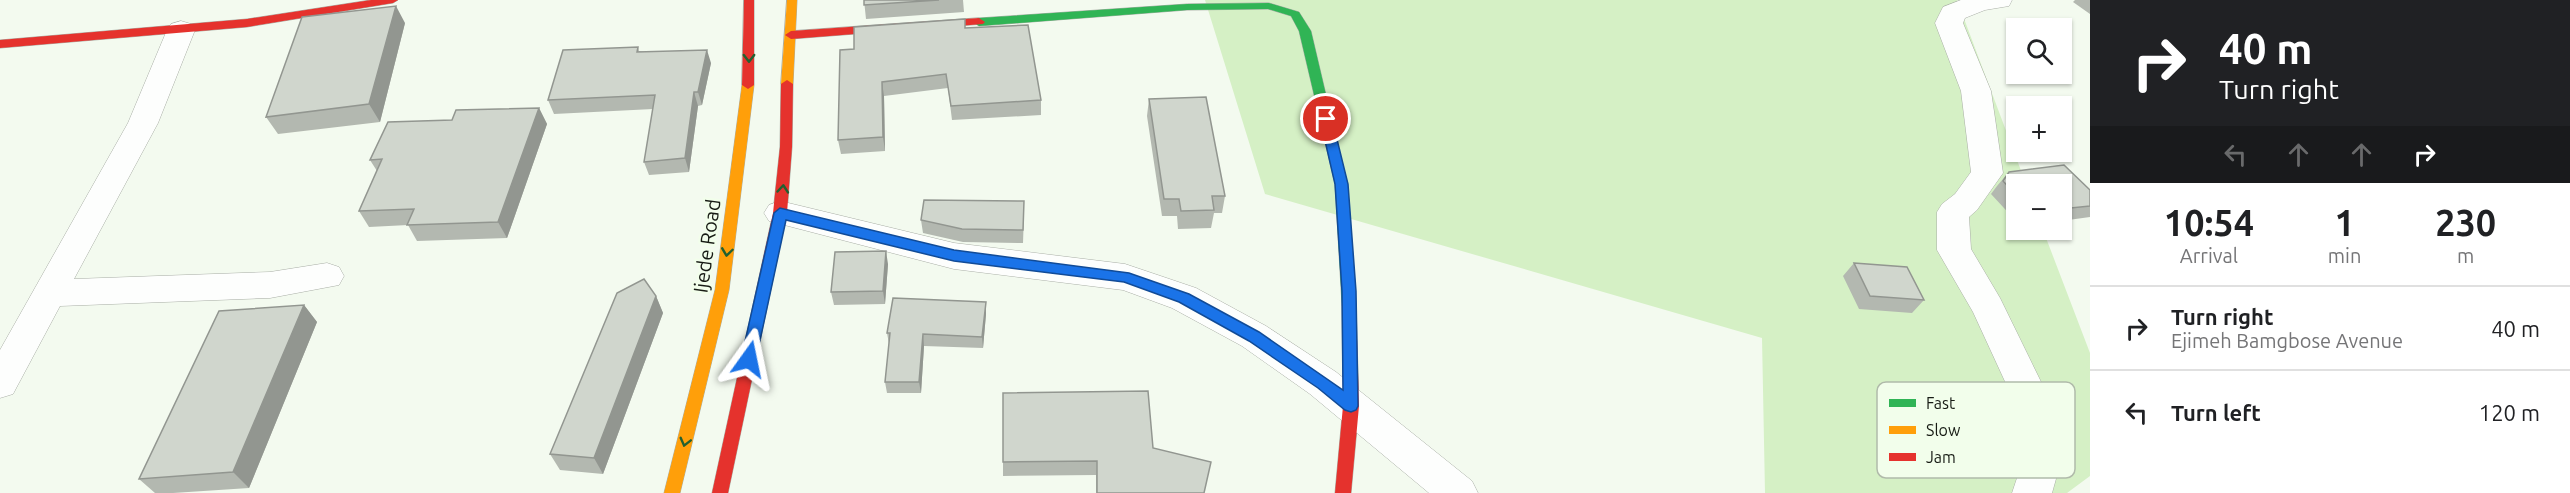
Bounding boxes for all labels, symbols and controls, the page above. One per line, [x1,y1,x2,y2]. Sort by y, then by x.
map controls [2006,18,2072,240]
button: search [2006,18,2072,84]
icon: right [2120,24,2198,102]
text: 40 m [2219,25,2313,72]
one-way arrow [743,54,755,63]
text: Turn right [2219,74,2339,104]
pin [1300,93,1351,144]
button: + [2006,96,2072,162]
icon: arrive [1309,102,1342,135]
icon: left [2219,138,2252,171]
icon: ahead [2282,138,2315,171]
icon: ahead [2345,138,2378,171]
icon: right [2408,138,2441,171]
button: − [2006,174,2072,240]
one-way arrow [776,184,789,194]
street label: Ijede Road [689,198,724,294]
text: 10:54 [2164,202,2254,243]
text: 1 [2334,202,2355,243]
text: 230 [2435,202,2496,243]
text: Arrival [2180,244,2238,267]
text: min [2328,244,2361,267]
text: m [2457,244,2474,267]
one-way arrow [722,247,734,257]
text: Turn right [2171,304,2273,329]
icon: right [2120,312,2153,345]
text: 40 m [2491,316,2540,341]
position arrow [717,327,781,391]
text: Ejimeh Bamgbose Avenue [2171,329,2403,352]
legend [1877,382,2075,478]
text: Fast [1926,394,1956,412]
icon: left [2120,396,2153,429]
text: Turn left [2171,400,2261,425]
text: 120 m [2479,400,2540,425]
text: Slow [1926,421,1961,439]
one-way arrow [679,437,692,447]
text: Jam [1926,448,1956,466]

